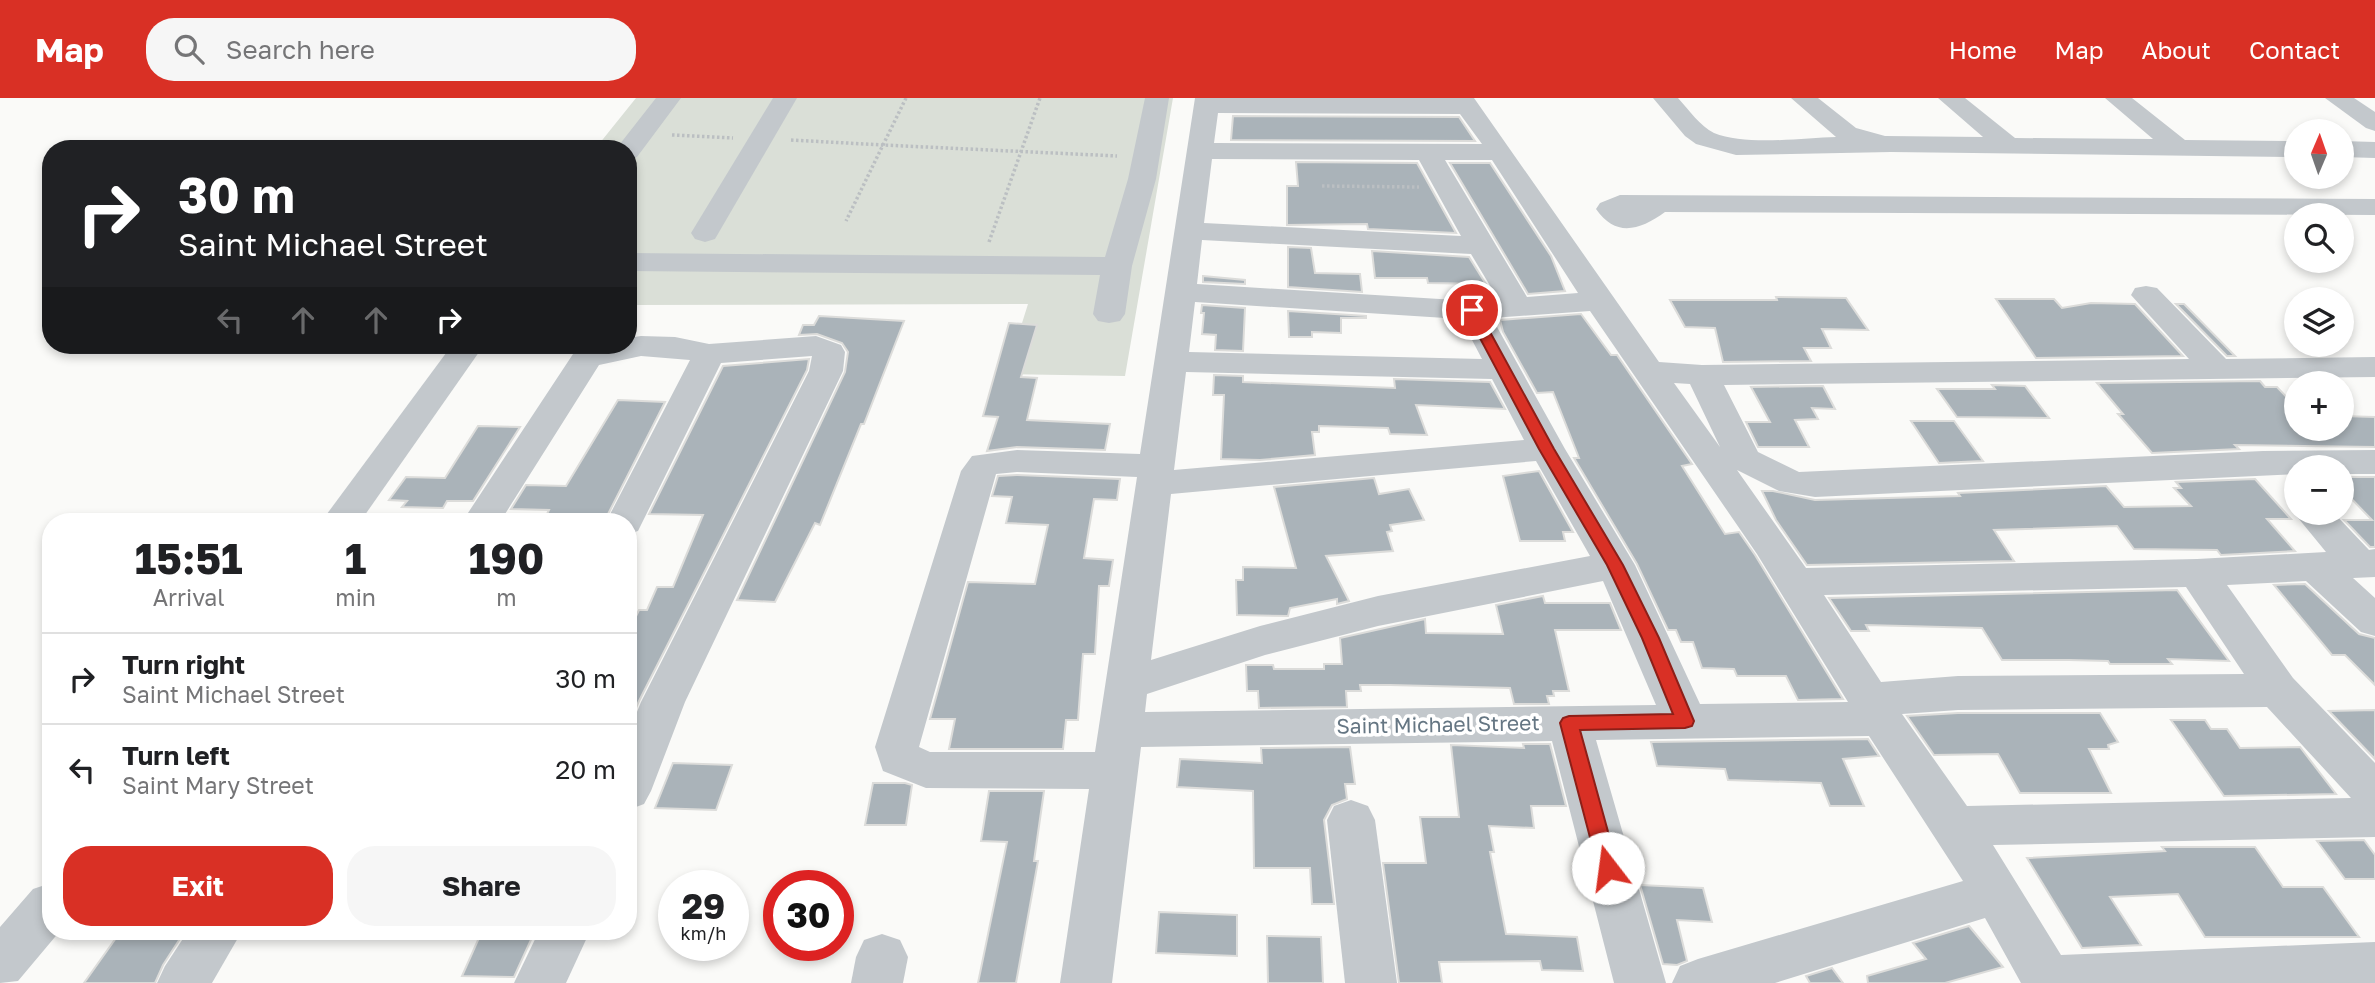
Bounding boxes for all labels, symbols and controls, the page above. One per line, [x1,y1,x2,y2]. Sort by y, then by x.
search box [146,18,636,81]
text: Map [35,30,104,69]
icon: search [170,30,208,68]
text: Search here [226,34,375,65]
text: Home [1949,35,2017,64]
text: Map [2055,35,2104,64]
text: About [2142,35,2211,64]
text: Contact [2249,35,2340,64]
north arrow [2284,119,2354,189]
map controls [2284,119,2354,525]
text: 30 m [178,165,295,224]
icon: right [63,168,154,259]
button: search [2284,203,2354,273]
text: Saint Michael Street [178,225,488,263]
pin [1442,280,1502,340]
button: layers [2284,287,2354,357]
icon: arrive [1453,291,1491,329]
icon: left [211,301,249,339]
icon: ahead [284,301,322,339]
icon: ahead [357,301,395,339]
icon: right [430,301,468,339]
button: + [2284,371,2354,441]
button: − [2284,455,2354,525]
text: 15:51 [135,533,243,583]
text: 1 [345,533,366,583]
text: 190 [469,533,544,583]
text: Arrival [153,583,225,611]
text: min [335,583,376,611]
text: m [496,583,517,611]
text: Turn right [122,649,245,680]
icon: right [63,660,101,698]
text: 30 m [555,663,616,694]
text: Saint Michael Street [122,680,345,708]
street label: Saint Michael Street [1336,709,1540,739]
text: Turn left [122,740,230,771]
icon: left [63,751,101,789]
text: 20 m [555,754,616,785]
text: Saint Mary Street [122,771,314,799]
position arrow [1571,831,1645,905]
button: Exit [63,846,333,926]
button: Share [347,846,616,926]
speed limit sign: 30 [763,870,854,961]
text: 29 [682,885,725,927]
text: km/h [681,922,726,944]

